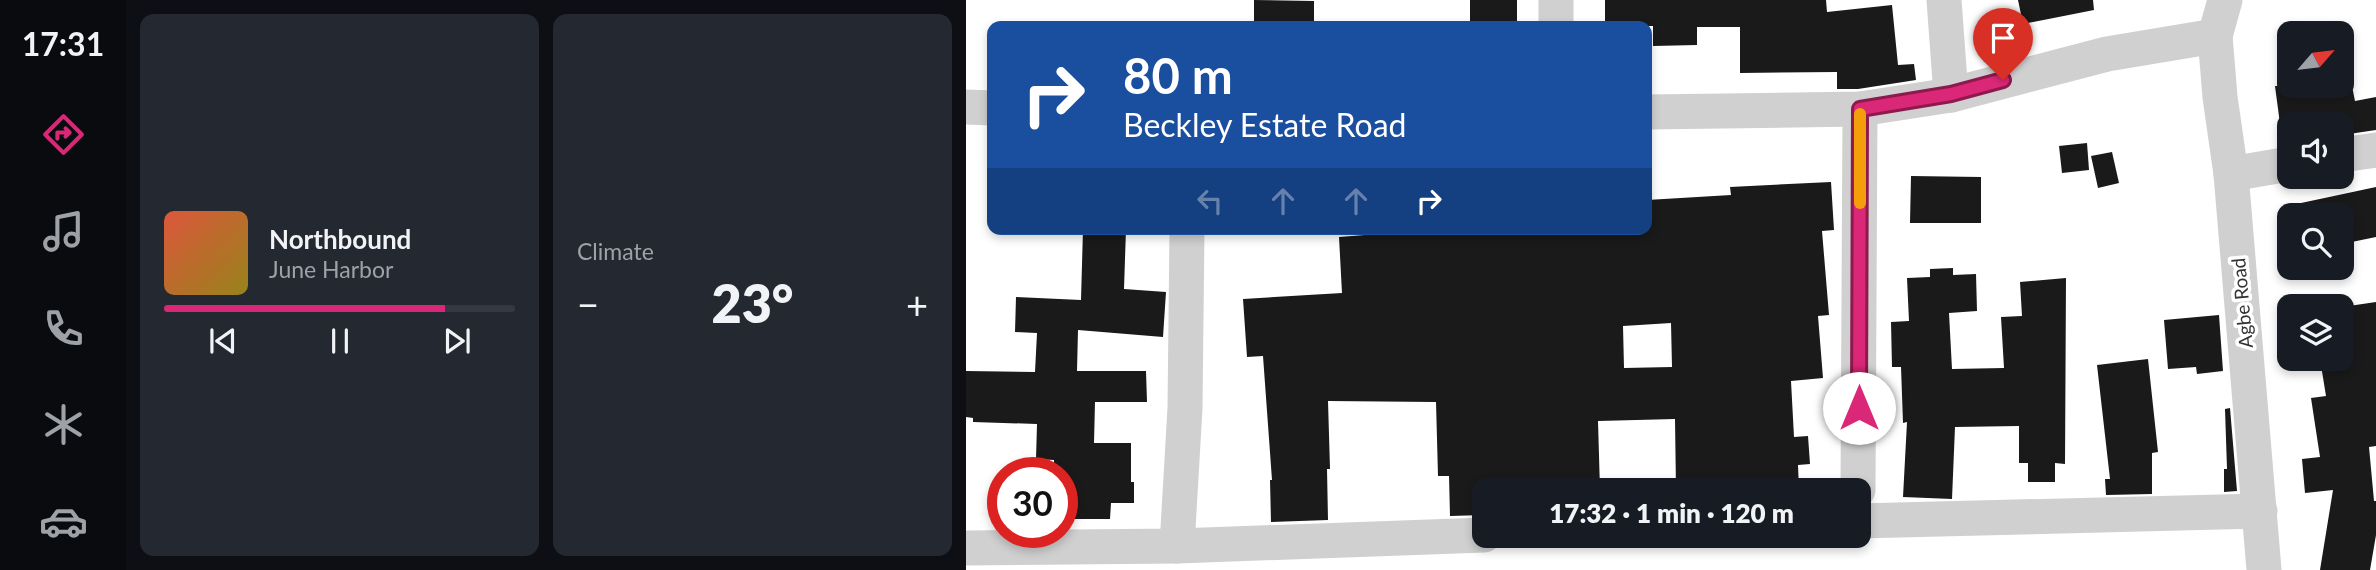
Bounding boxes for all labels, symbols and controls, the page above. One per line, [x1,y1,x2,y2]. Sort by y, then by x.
pin [1973,8,2033,80]
icon: arrive [1984,19,2022,57]
north arrow [2277,21,2354,98]
map controls [2277,21,2354,371]
text: 17:31 [22,24,104,63]
text: 80 m [1123,46,1233,104]
icon: right [1008,49,1099,140]
text: Beckley Estate Road [1123,105,1407,144]
icon: directions [39,110,88,159]
button: sound [2277,112,2354,189]
icon: left [1191,182,1229,220]
icon: ahead [1264,182,1302,220]
icon: ahead [1337,182,1375,220]
icon: right [1410,182,1448,220]
button: search [2277,203,2354,280]
icon: music [39,207,88,256]
text: Northbound [269,223,411,255]
text: Climate [577,237,654,265]
text: June Harbor [269,255,393,283]
street label: Agbe Road [2226,257,2257,349]
text: 23° [712,272,793,334]
text: − [577,281,599,327]
text: + [906,281,928,327]
button: layers [2277,294,2354,371]
icon: phone [39,304,88,353]
icon: previous [204,322,242,360]
icon: pause [321,322,359,360]
icon: next [438,322,476,360]
position arrow [1822,371,1896,445]
icon: climate [39,400,88,449]
speed limit sign: 30 [987,457,1078,548]
icon: car [39,497,88,546]
text: 17:32 · 1 min · 120 m [1549,497,1794,529]

